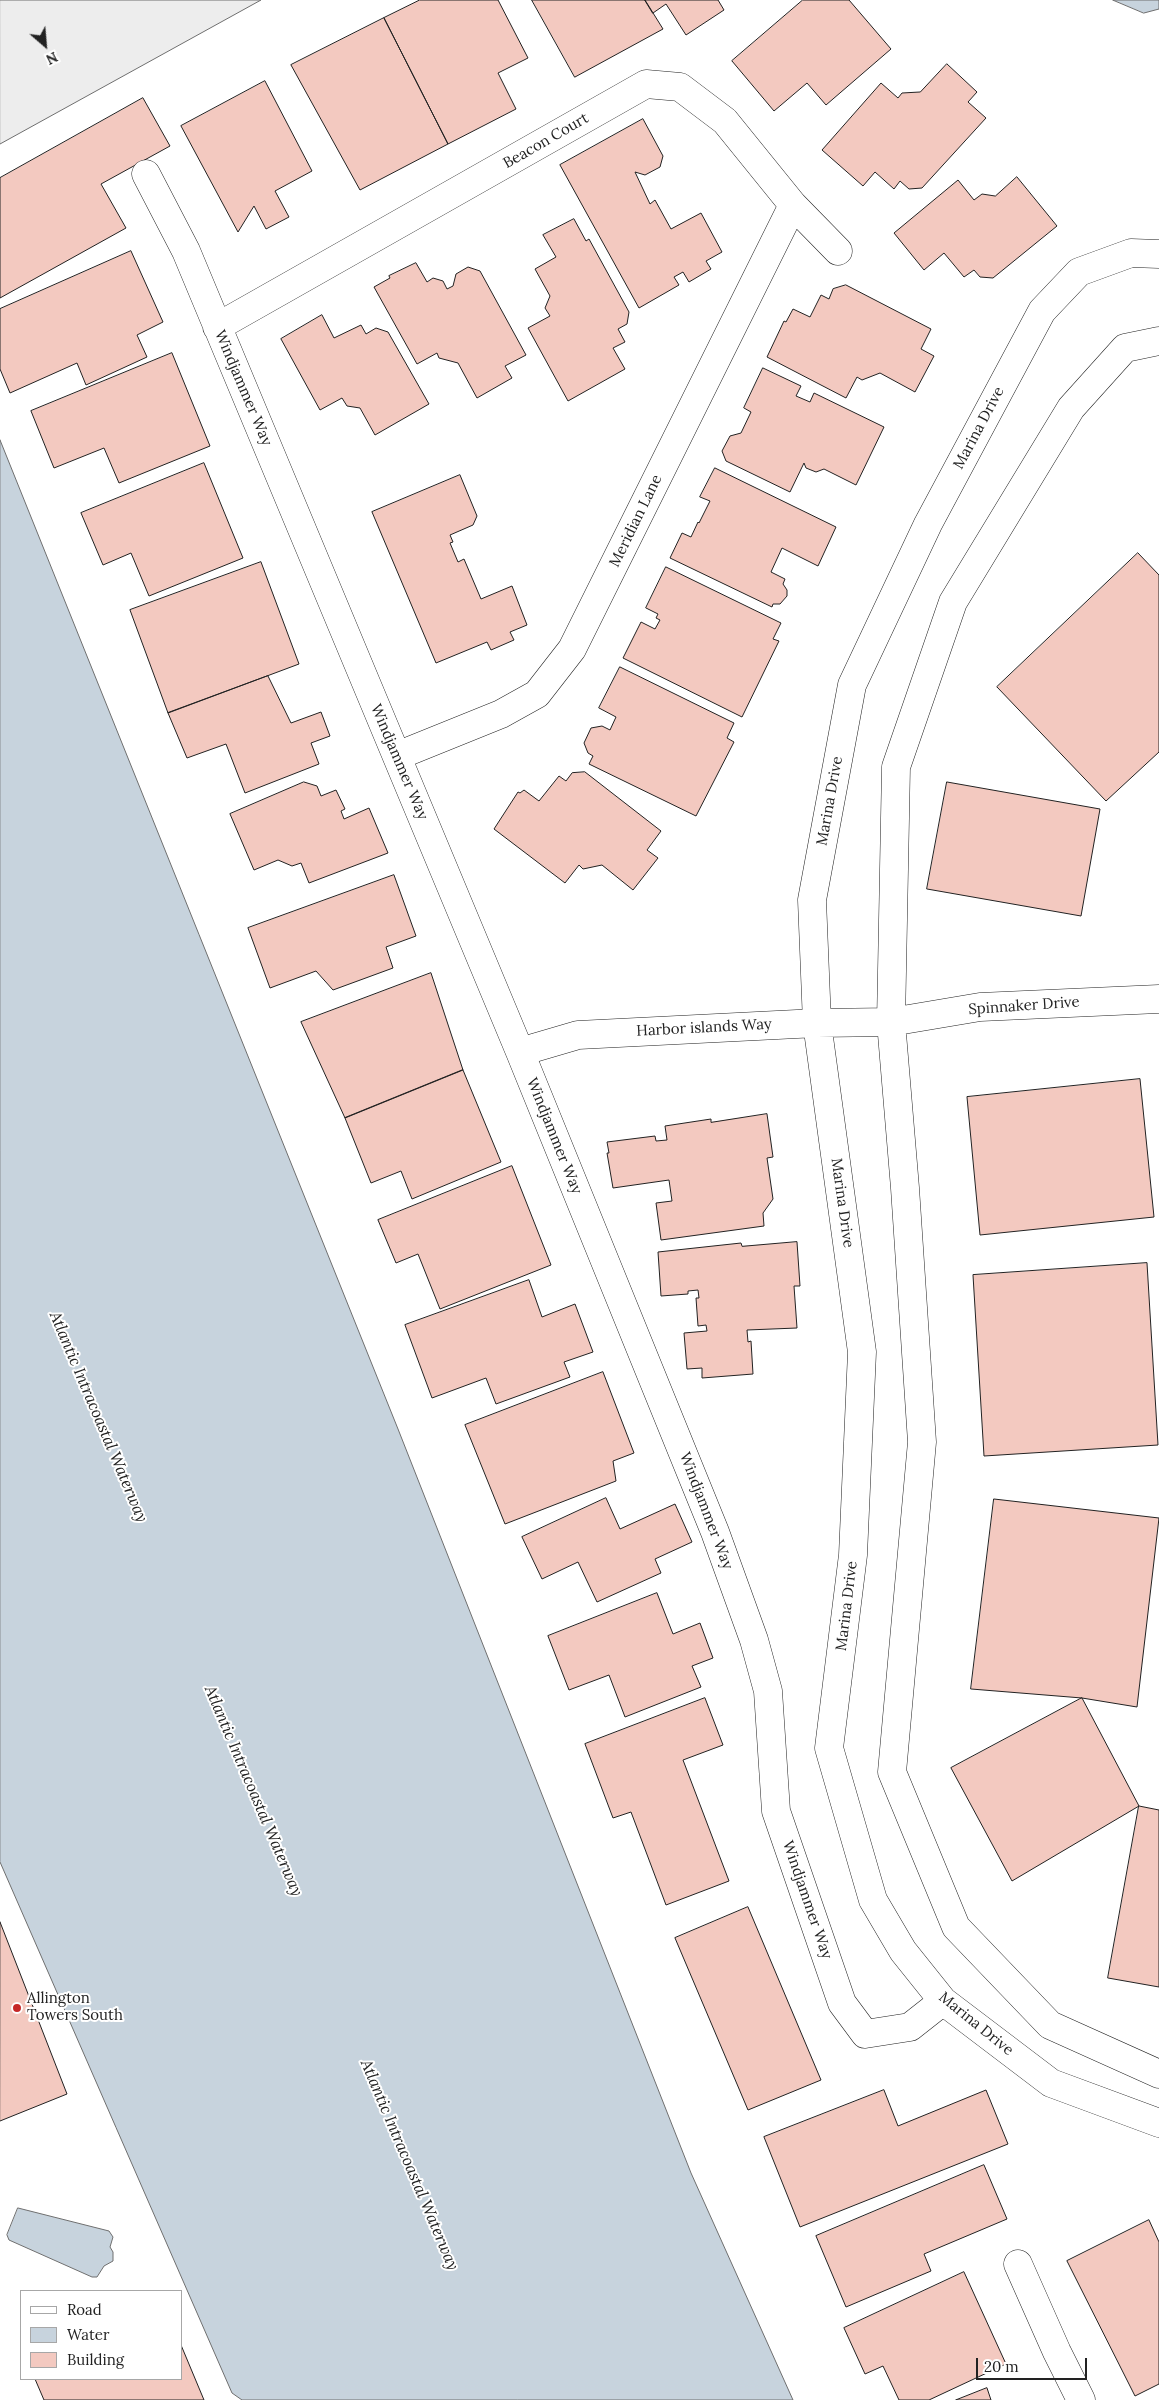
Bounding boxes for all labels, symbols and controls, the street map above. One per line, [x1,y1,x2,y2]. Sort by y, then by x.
north arrow [20,20,70,70]
text: N [43,48,61,69]
street label: Beacon Court [500,109,592,173]
street label: Windjammer Way [211,327,275,449]
street label: Marina Drive [950,384,1008,472]
street label: Meridian Lane [606,472,666,570]
street label: Windjammer Way [367,701,431,823]
street label: Marina Drive [813,755,847,847]
street label: Spinnaker Drive [968,993,1080,1019]
street label: Harbor islands Way [636,1015,772,1041]
street label: Windjammer Way [522,1075,586,1197]
street label: Marina Drive [827,1157,857,1249]
water label: Atlantic Intracoastal Waterway [45,1309,151,1525]
street label: Windjammer Way [675,1450,737,1572]
street label: Marina Drive [833,1560,861,1652]
water label: Atlantic Intracoastal Waterway [200,1683,306,1899]
street label: Windjammer Way [778,1839,836,1961]
street label: Marina Drive [935,1989,1017,2059]
place label: Allington Towers South [27,1990,123,2025]
marker: Allington Towers South [11,2002,23,2014]
water label: Atlantic Intracoastal Waterway [356,2057,462,2273]
legend [20,2290,182,2380]
text: Road [67,2300,102,2319]
text: Water [67,2325,109,2344]
scale bar [979,2348,1090,2380]
text: Building [67,2350,124,2369]
text: 20 m [984,2357,1019,2376]

